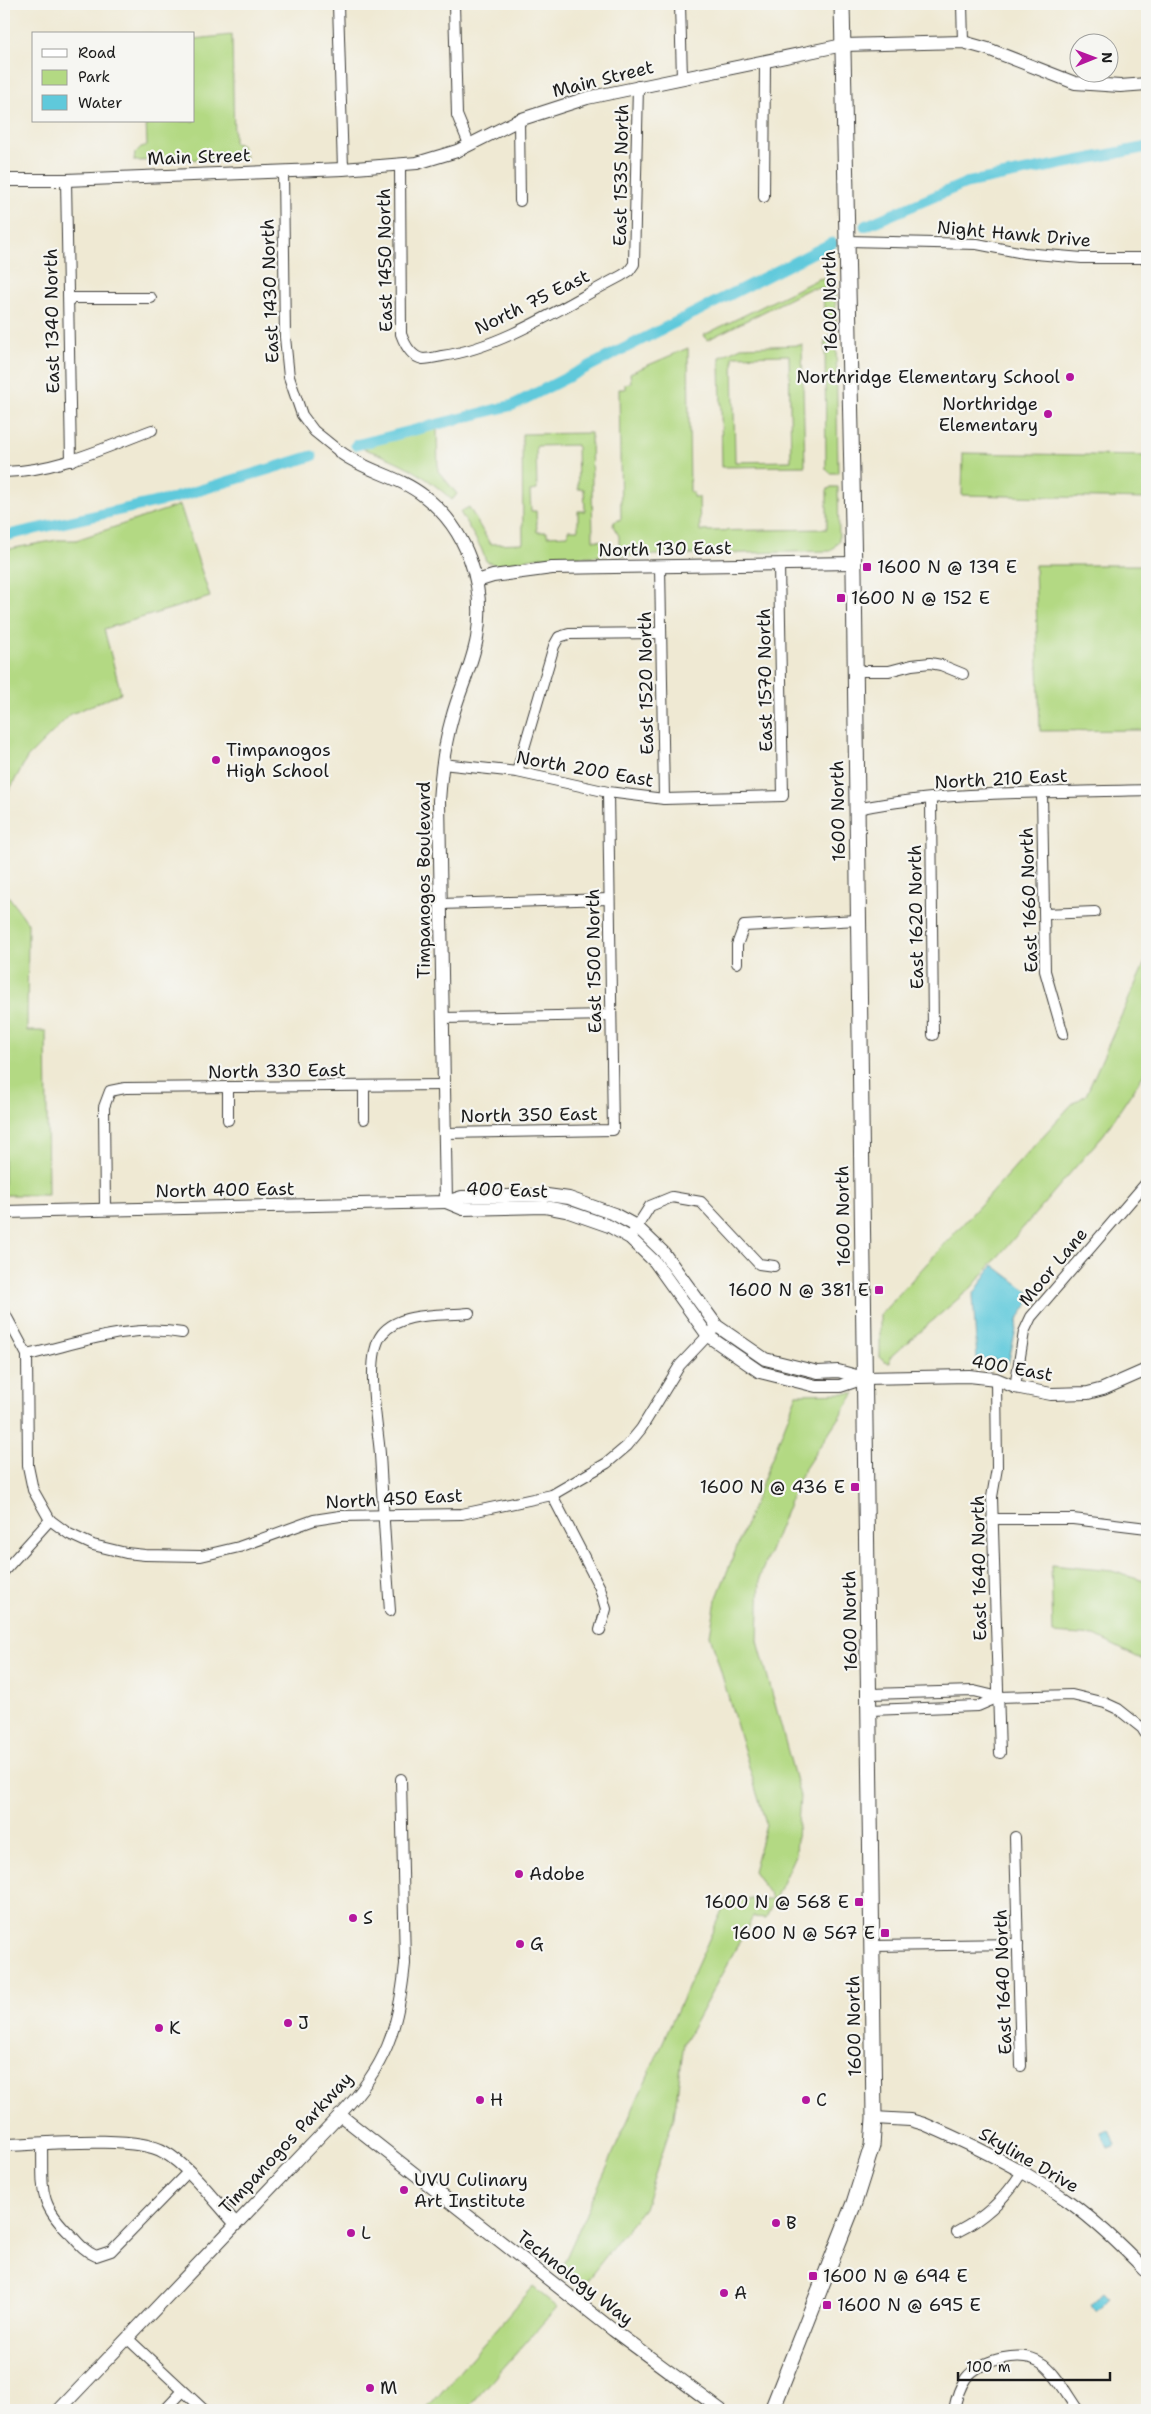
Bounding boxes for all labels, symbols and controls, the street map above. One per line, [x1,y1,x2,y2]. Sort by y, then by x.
legend [32,32,195,122]
north arrow [1068,32,1118,82]
text: Road [78,43,116,63]
text: N [1098,52,1116,63]
street label: Main Street [550,55,656,103]
text: Park [78,67,110,87]
text: Water [78,93,122,113]
street label: East 1535 North [608,104,634,246]
street label: Main Street [147,143,251,171]
street label: East 1450 North [372,188,398,332]
street label: Night Hawk Drive [936,215,1092,253]
street label: East 1430 North [255,218,285,364]
street label: East 1340 North [39,248,65,394]
street label: 1600 North [817,250,843,352]
street label: North 75 East [471,264,593,340]
place label: Northridge Elementary School [796,365,1061,389]
marker: Northridge Elementary School [1064,371,1076,383]
place label: Northridge Elementary [939,392,1038,437]
marker: Northridge Elementary [1042,408,1054,420]
street label: North 130 East [598,536,732,562]
place label: 1600 N @ 139 E [877,555,1017,579]
marker: 1600 N @ 139 E [861,561,873,573]
place label: 1600 N @ 152 E [851,586,990,610]
marker: 1600 N @ 152 E [835,592,847,604]
street label: East 1570 North [752,608,778,752]
street label: East 1520 North [633,611,659,755]
place label: Timpanogos High School [226,738,331,783]
street label: North 200 East [515,745,656,793]
marker: Timpanogos High School [210,754,222,766]
street label: 1600 North [825,760,851,862]
street label: North 210 East [934,764,1068,794]
street label: Timpanogos Boulevard [412,781,436,979]
street label: East 1660 North [1014,827,1044,973]
street label: East 1620 North [903,844,929,990]
street label: East 1500 North [581,888,607,1034]
street label: North 330 East [208,1058,346,1084]
street label: North 350 East [460,1102,598,1128]
street label: 1600 North [830,1165,856,1267]
street label: North 400 East [155,1177,295,1203]
street label: 400 East [466,1177,549,1203]
street label: Moor Lane [1013,1223,1093,1311]
place label: 1600 N @ 381 E [728,1278,869,1302]
marker: 1600 N @ 381 E [873,1284,885,1296]
street label: 400 East [969,1349,1055,1387]
place label: 1600 N @ 436 E [700,1475,845,1499]
marker: 1600 N @ 436 E [849,1481,861,1493]
street label: North 450 East [325,1483,463,1515]
street label: East 1640 North [966,1495,992,1641]
street label: 1600 North [837,1570,863,1672]
place label: Adobe [529,1862,585,1886]
marker: Adobe [513,1868,525,1880]
place label: 1600 N @ 568 E [705,1890,849,1914]
marker: 1600 N @ 568 E [853,1896,865,1908]
place label: S [363,1906,373,1930]
street label: East 1640 North [988,1909,1018,2055]
marker: S [347,1912,359,1924]
place label: 1600 N @ 567 E [732,1921,875,1945]
marker: 1600 N @ 567 E [879,1927,891,1939]
place label: G [530,1932,544,1956]
marker: G [514,1938,526,1950]
street label: 1600 North [841,1975,867,2077]
place label: J [298,2011,309,2035]
place label: K [169,2016,181,2040]
marker: J [282,2017,294,2029]
marker: K [153,2022,165,2034]
street label: Timpanogos Parkway [214,2067,358,2219]
place label: H [490,2088,503,2112]
place label: C [816,2088,827,2112]
marker: H [474,2094,486,2106]
marker: C [800,2094,812,2106]
street label: Skyline Drive [975,2122,1083,2198]
place label: UVU Culinary Art Institute [414,2168,528,2213]
marker: UVU Culinary Art Institute [398,2184,410,2196]
place label: B [786,2211,797,2235]
marker: B [770,2217,782,2229]
place label: L [361,2221,371,2245]
street label: Technology Way [512,2225,638,2331]
marker: L [345,2227,357,2239]
place label: 1600 N @ 694 E [823,2264,968,2288]
marker: 1600 N @ 694 E [807,2270,819,2282]
place label: A [734,2281,747,2305]
marker: A [718,2287,730,2299]
place label: 1600 N @ 695 E [837,2293,981,2317]
marker: 1600 N @ 695 E [821,2299,833,2311]
scale bar [958,2349,1111,2381]
text: 100 m [966,2357,1011,2377]
place label: M [380,2376,397,2400]
marker: M [364,2382,376,2394]

